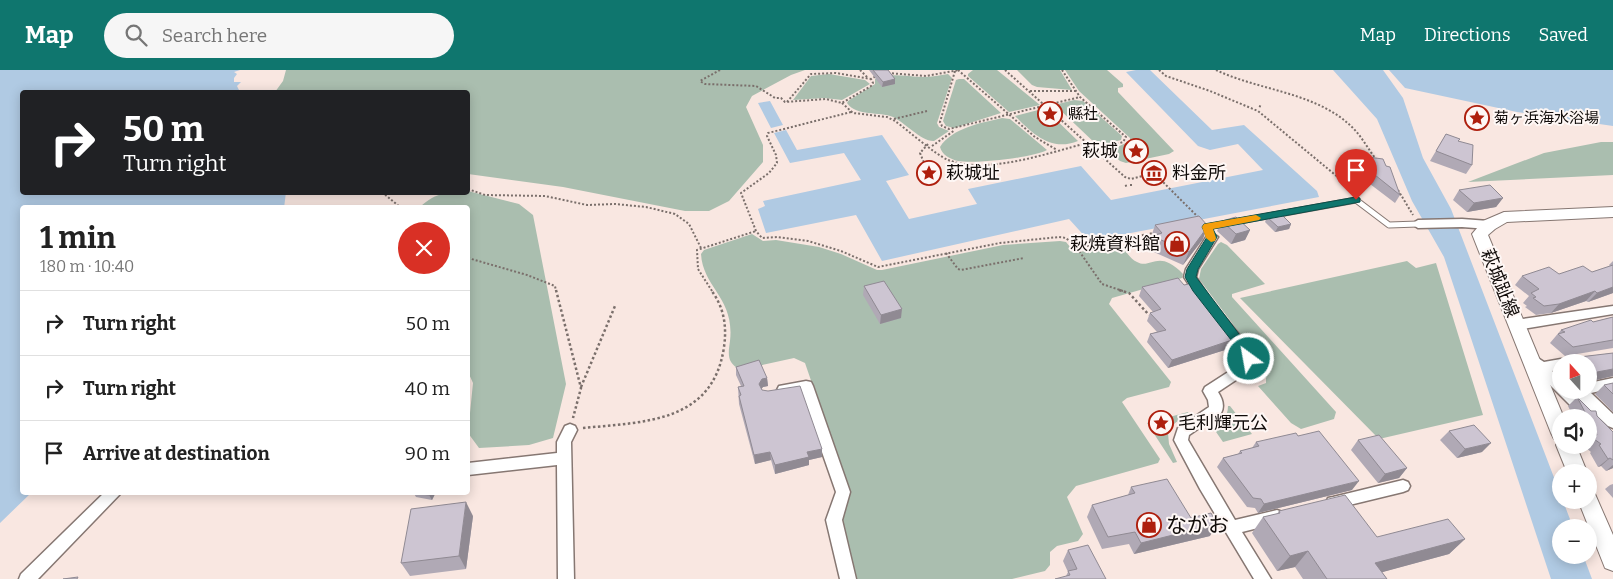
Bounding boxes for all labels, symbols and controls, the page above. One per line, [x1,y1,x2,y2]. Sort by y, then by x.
search box [104,13,454,58]
text: Map [25,21,74,49]
icon: search [122,21,150,49]
text: Search here [162,24,267,47]
text: Map [1360,24,1396,46]
text: Directions [1424,24,1511,46]
text: Saved [1539,24,1588,46]
place icon: 縣社 [1037,101,1063,127]
place label: 縣社 [1068,105,1098,123]
place icon: 菊ヶ浜海水浴場 [1464,105,1490,131]
text: 50 m [123,108,204,150]
place label: 菊ヶ浜海水浴場 [1494,109,1599,127]
icon: right [40,110,105,175]
place icon: 萩城 [1123,138,1149,164]
place label: 萩城 [1082,140,1118,162]
pin [1335,149,1377,200]
text: Turn right [123,150,226,177]
icon: arrive [1342,156,1370,184]
place icon: 萩城址 [916,160,942,186]
museum icon: 料金所 [1141,160,1167,186]
place label: 萩城址 [946,162,1000,184]
place label: 料金所 [1172,162,1226,184]
text: 1 min [40,220,116,256]
button: close [398,222,450,274]
shop icon: 萩焼資料館 [1164,231,1190,257]
place label: 萩焼資料館 [1070,233,1160,255]
street label: 萩城趾線 [1476,246,1524,320]
text: 180 m · 10:40 [40,257,134,276]
icon: right [40,309,68,337]
text: Turn right [83,312,176,335]
text: 50 m [406,312,450,335]
position arrow [1222,332,1274,384]
north arrow [1552,354,1598,399]
map controls [1552,354,1597,564]
icon: right [40,374,68,402]
text: Turn right [83,377,176,400]
text: 40 m [405,377,450,400]
button: sound [1552,409,1597,454]
place icon: 毛利輝元公 [1148,410,1174,436]
place label: 毛利輝元公 [1178,412,1268,434]
icon: arrive [40,439,68,467]
text: Arrive at destination [83,442,270,465]
text: 90 m [405,442,450,465]
button: + [1552,464,1597,509]
shop icon: ながお [1136,512,1162,538]
place label: ながお [1166,512,1229,538]
button: − [1552,519,1597,564]

